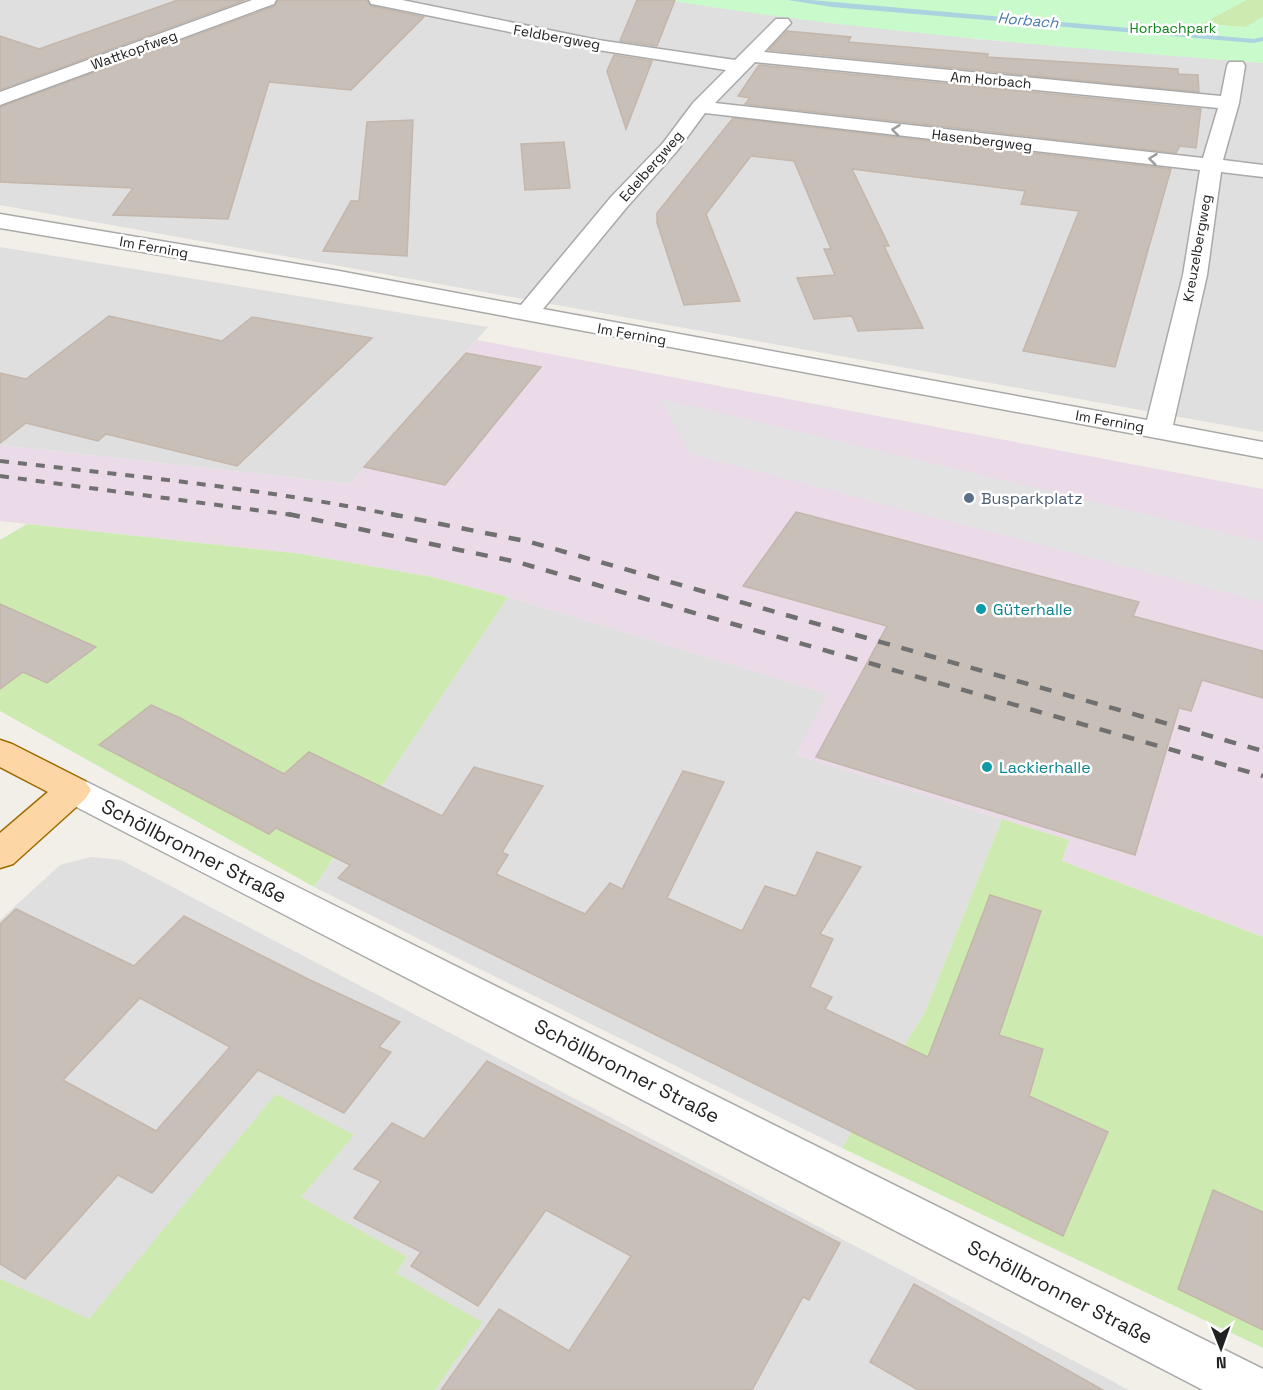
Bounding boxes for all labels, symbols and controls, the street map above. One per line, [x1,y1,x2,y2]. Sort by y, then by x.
water label: Horbach [997,8,1060,32]
park label: Horbachpark [1130,19,1217,37]
street label: Feldbergweg [512,21,602,53]
street label: Wattkopfweg [89,26,179,74]
street label: Am Horbach [950,67,1032,93]
one-way arrow [892,124,901,137]
street label: Hasenbergweg [931,125,1033,155]
street label: Edelbergweg [615,127,687,205]
one-way arrow [1148,154,1157,166]
street label: Kreuzelbergweg [1179,193,1215,303]
street label: Im Ferning [118,232,190,262]
street label: Im Ferning [596,319,668,349]
street label: Im Ferning [1074,406,1146,436]
place label: Busparkplatz [981,488,1083,509]
marker: Busparkplatz [962,491,976,505]
place label: Güterhalle [993,599,1072,620]
marker: Güterhalle [974,602,988,616]
place label: Lackierhalle [999,757,1091,778]
marker: Lackierhalle [980,760,994,774]
street label: Schöllbronner Straße [97,793,291,909]
street label: Schöllbronner Straße [530,1013,724,1129]
street label: Schöllbronner Straße [963,1234,1157,1350]
north arrow [1191,1318,1251,1378]
text: N [1216,1352,1227,1373]

